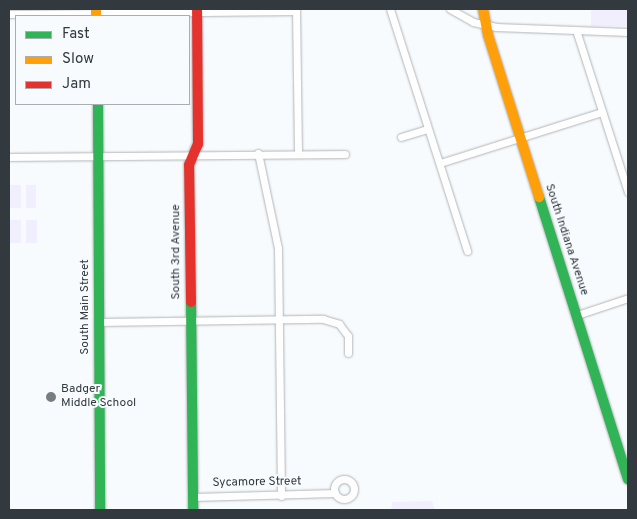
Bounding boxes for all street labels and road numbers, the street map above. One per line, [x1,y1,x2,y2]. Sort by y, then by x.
street label: South Indiana Avenue [541,182,591,298]
street label: South 3rd Avenue [170,204,184,300]
street label: South Main Street [79,259,93,355]
street label: Sycamore Street [212,475,302,491]

